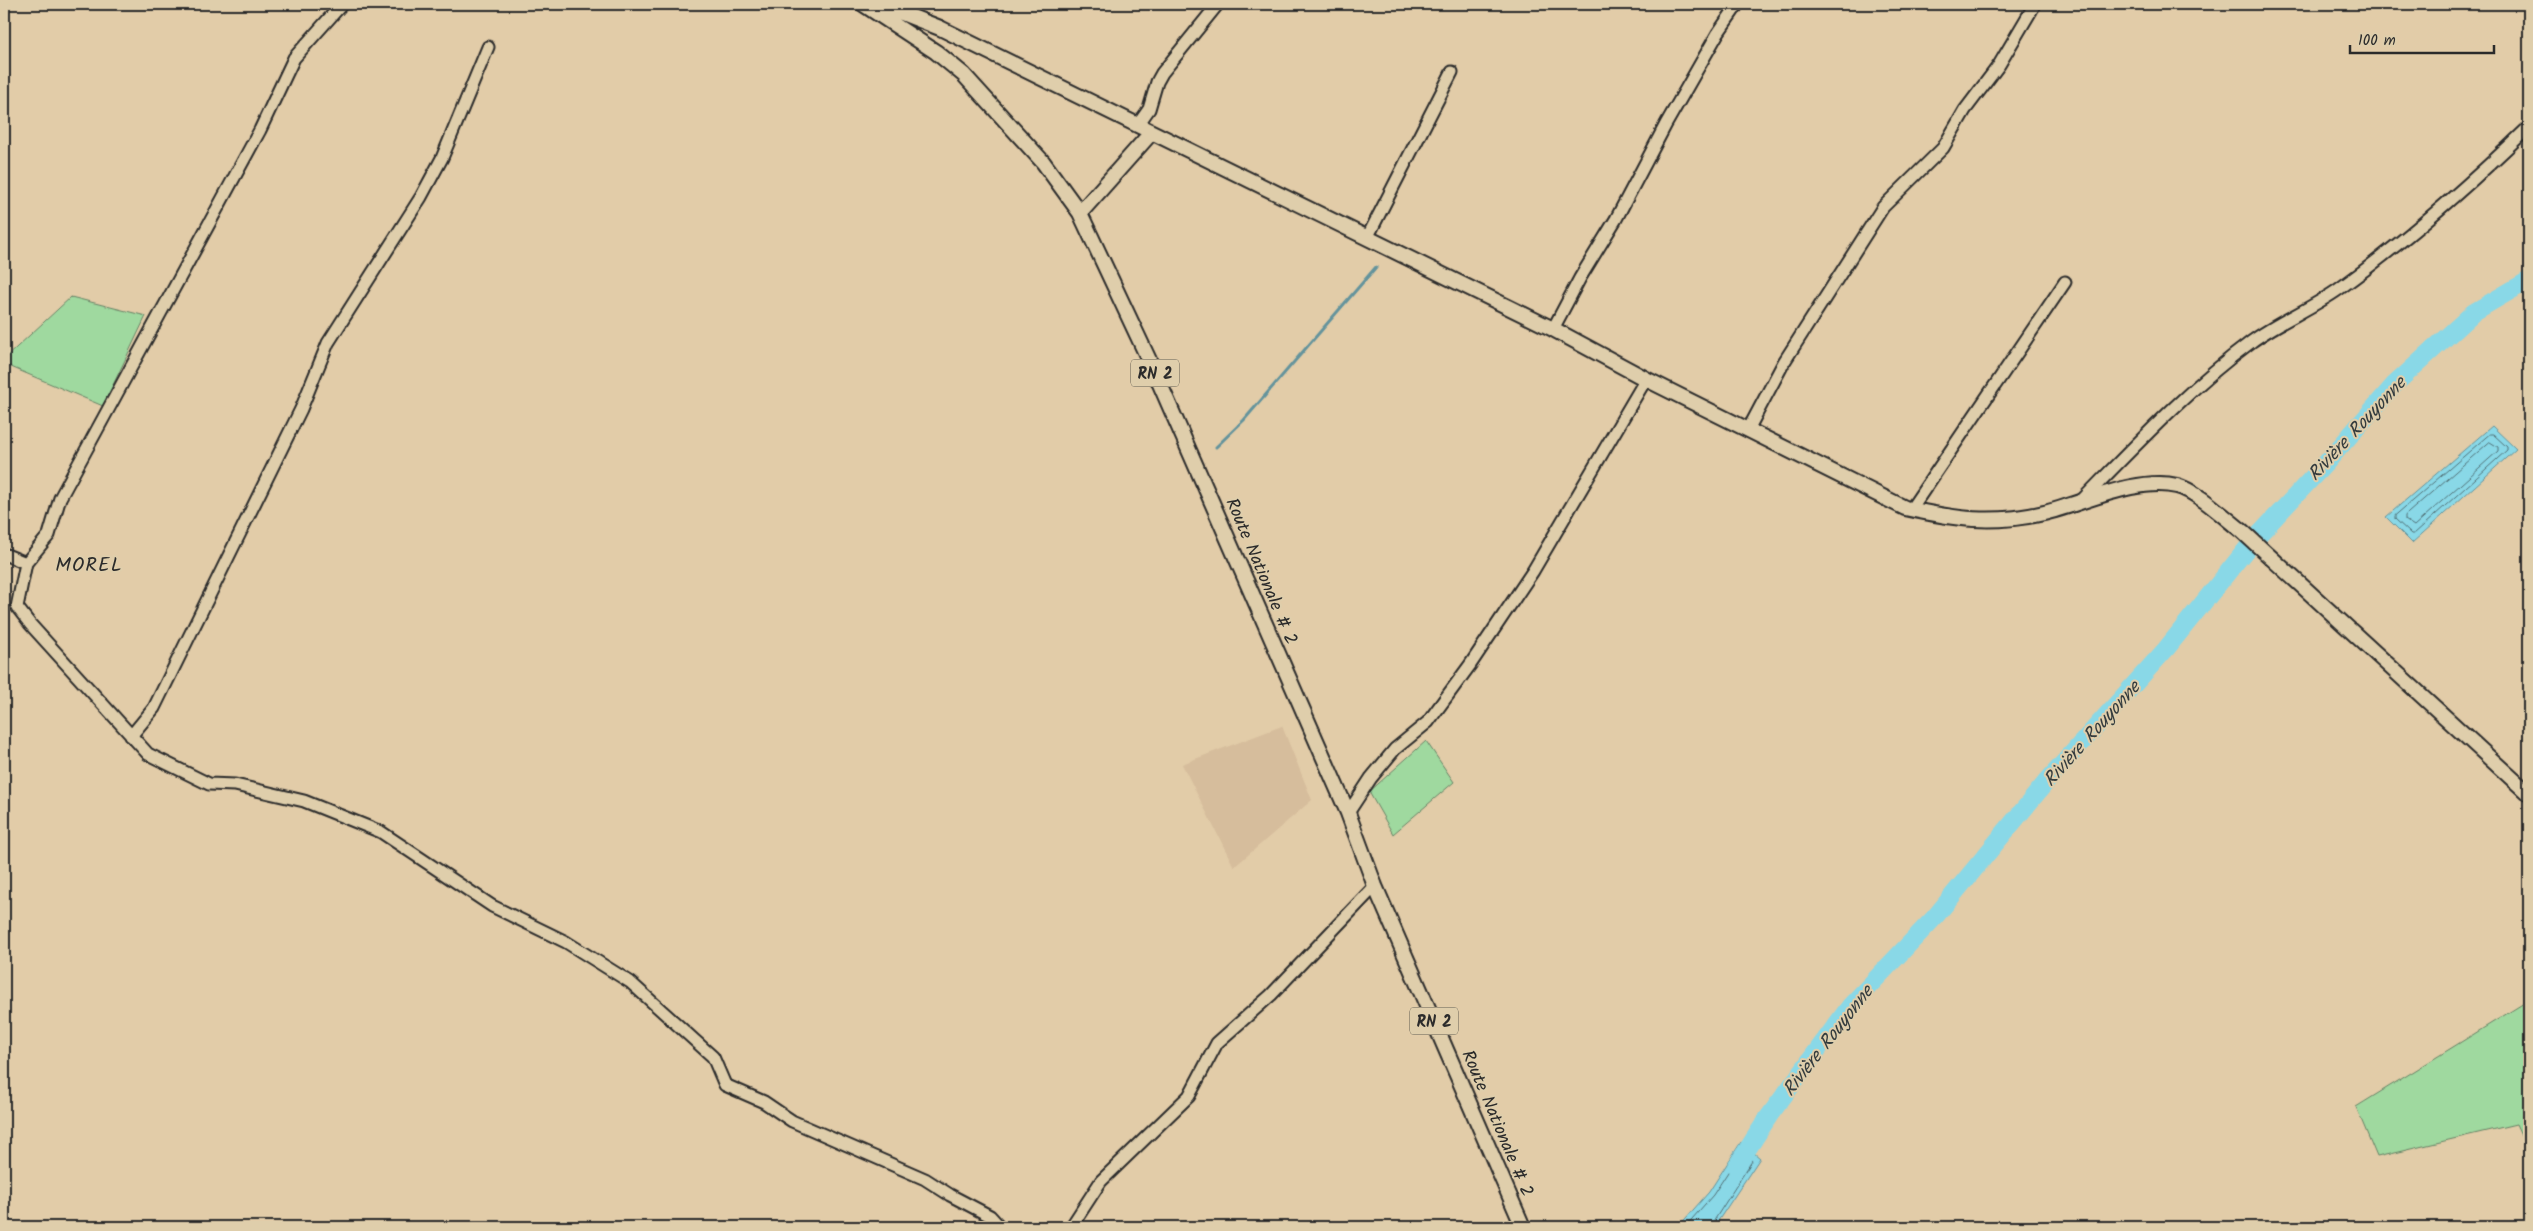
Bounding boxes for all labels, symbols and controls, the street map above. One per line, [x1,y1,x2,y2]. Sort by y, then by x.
scale bar [2350,22,2494,54]
text: 100 m [2358,29,2396,53]
road number: RN 2 [1131,359,1179,386]
water label: Rivière Rouyonne [2301,368,2416,489]
street label: Route Nationale # 2 [1217,494,1305,649]
district label: MOREL [55,550,123,582]
water label: Rivière Rouyonne [2036,673,2150,794]
water label: Rivière Rouyonne [1775,977,1883,1103]
road number: RN 2 [1410,1008,1458,1034]
street label: Route Nationale # 2 [1453,1046,1541,1201]

